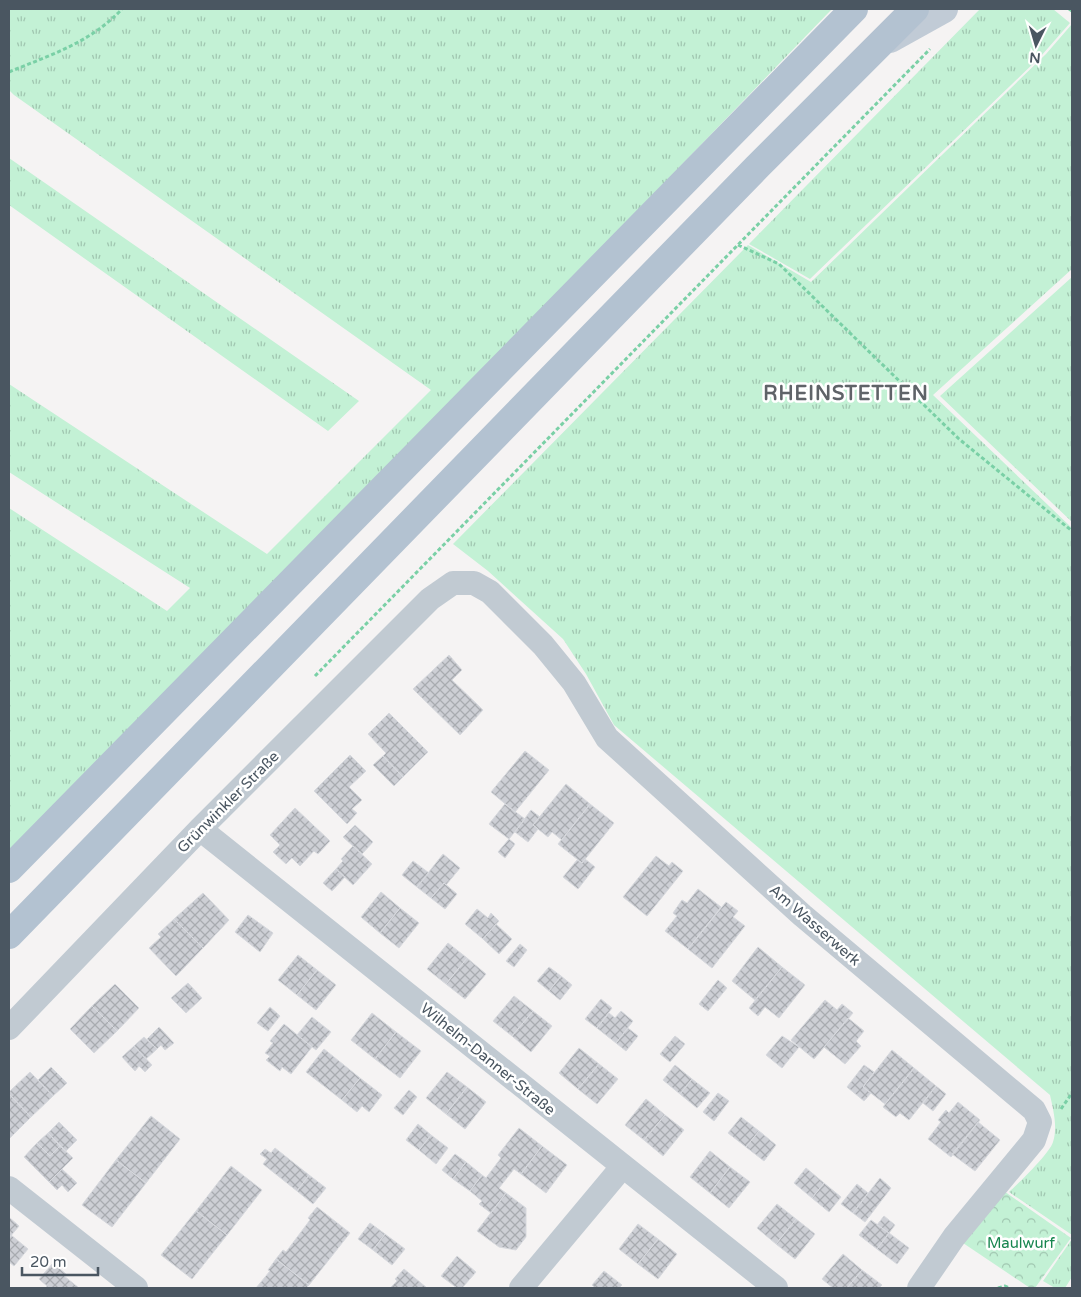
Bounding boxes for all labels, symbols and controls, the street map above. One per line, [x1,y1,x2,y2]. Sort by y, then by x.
north arrow [1011,20,1061,70]
text: N [1029,48,1041,66]
district label: RHEINSTETTEN [763,382,929,406]
street label: Grünwinkler Straße [173,747,283,857]
street label: Am Wasserwerk [766,881,864,969]
street label: Wilhelm-Danner-Straße [417,999,559,1119]
park label: Maulwurf [987,1234,1055,1252]
scale bar [22,1244,99,1276]
text: 20 m [30,1253,67,1271]

